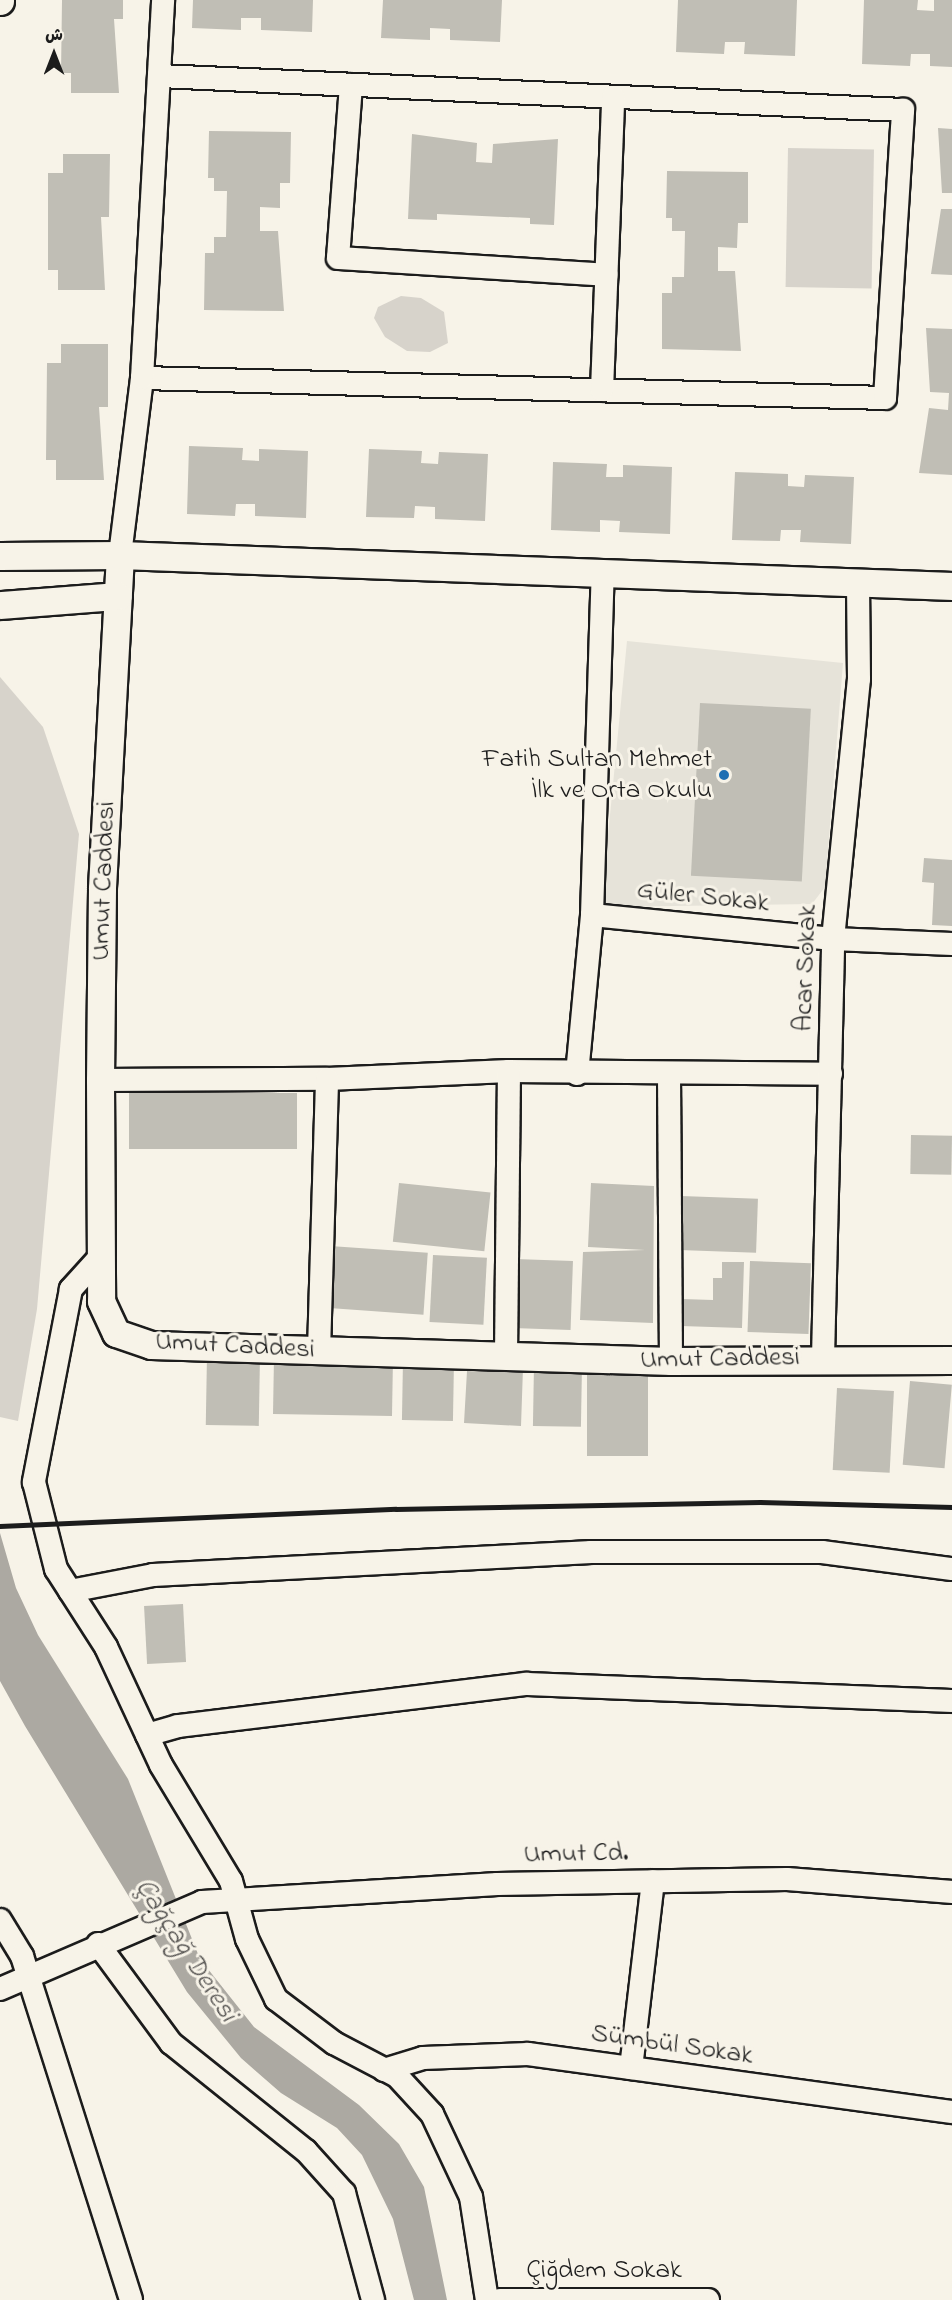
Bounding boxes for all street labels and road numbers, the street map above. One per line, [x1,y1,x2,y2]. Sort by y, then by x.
street label: Umut Caddesi [85,801,123,961]
street label: Güler Sokak [635,874,771,920]
street label: Acar Sokak [788,904,824,1032]
street label: Umut Caddesi [154,1326,316,1366]
street label: Umut Caddesi [640,1341,800,1377]
street label: Umut Cd. [523,1837,629,1871]
street label: Sümbül Sokak [589,2018,755,2072]
street label: Çiğdem Sokak [526,2255,682,2287]

